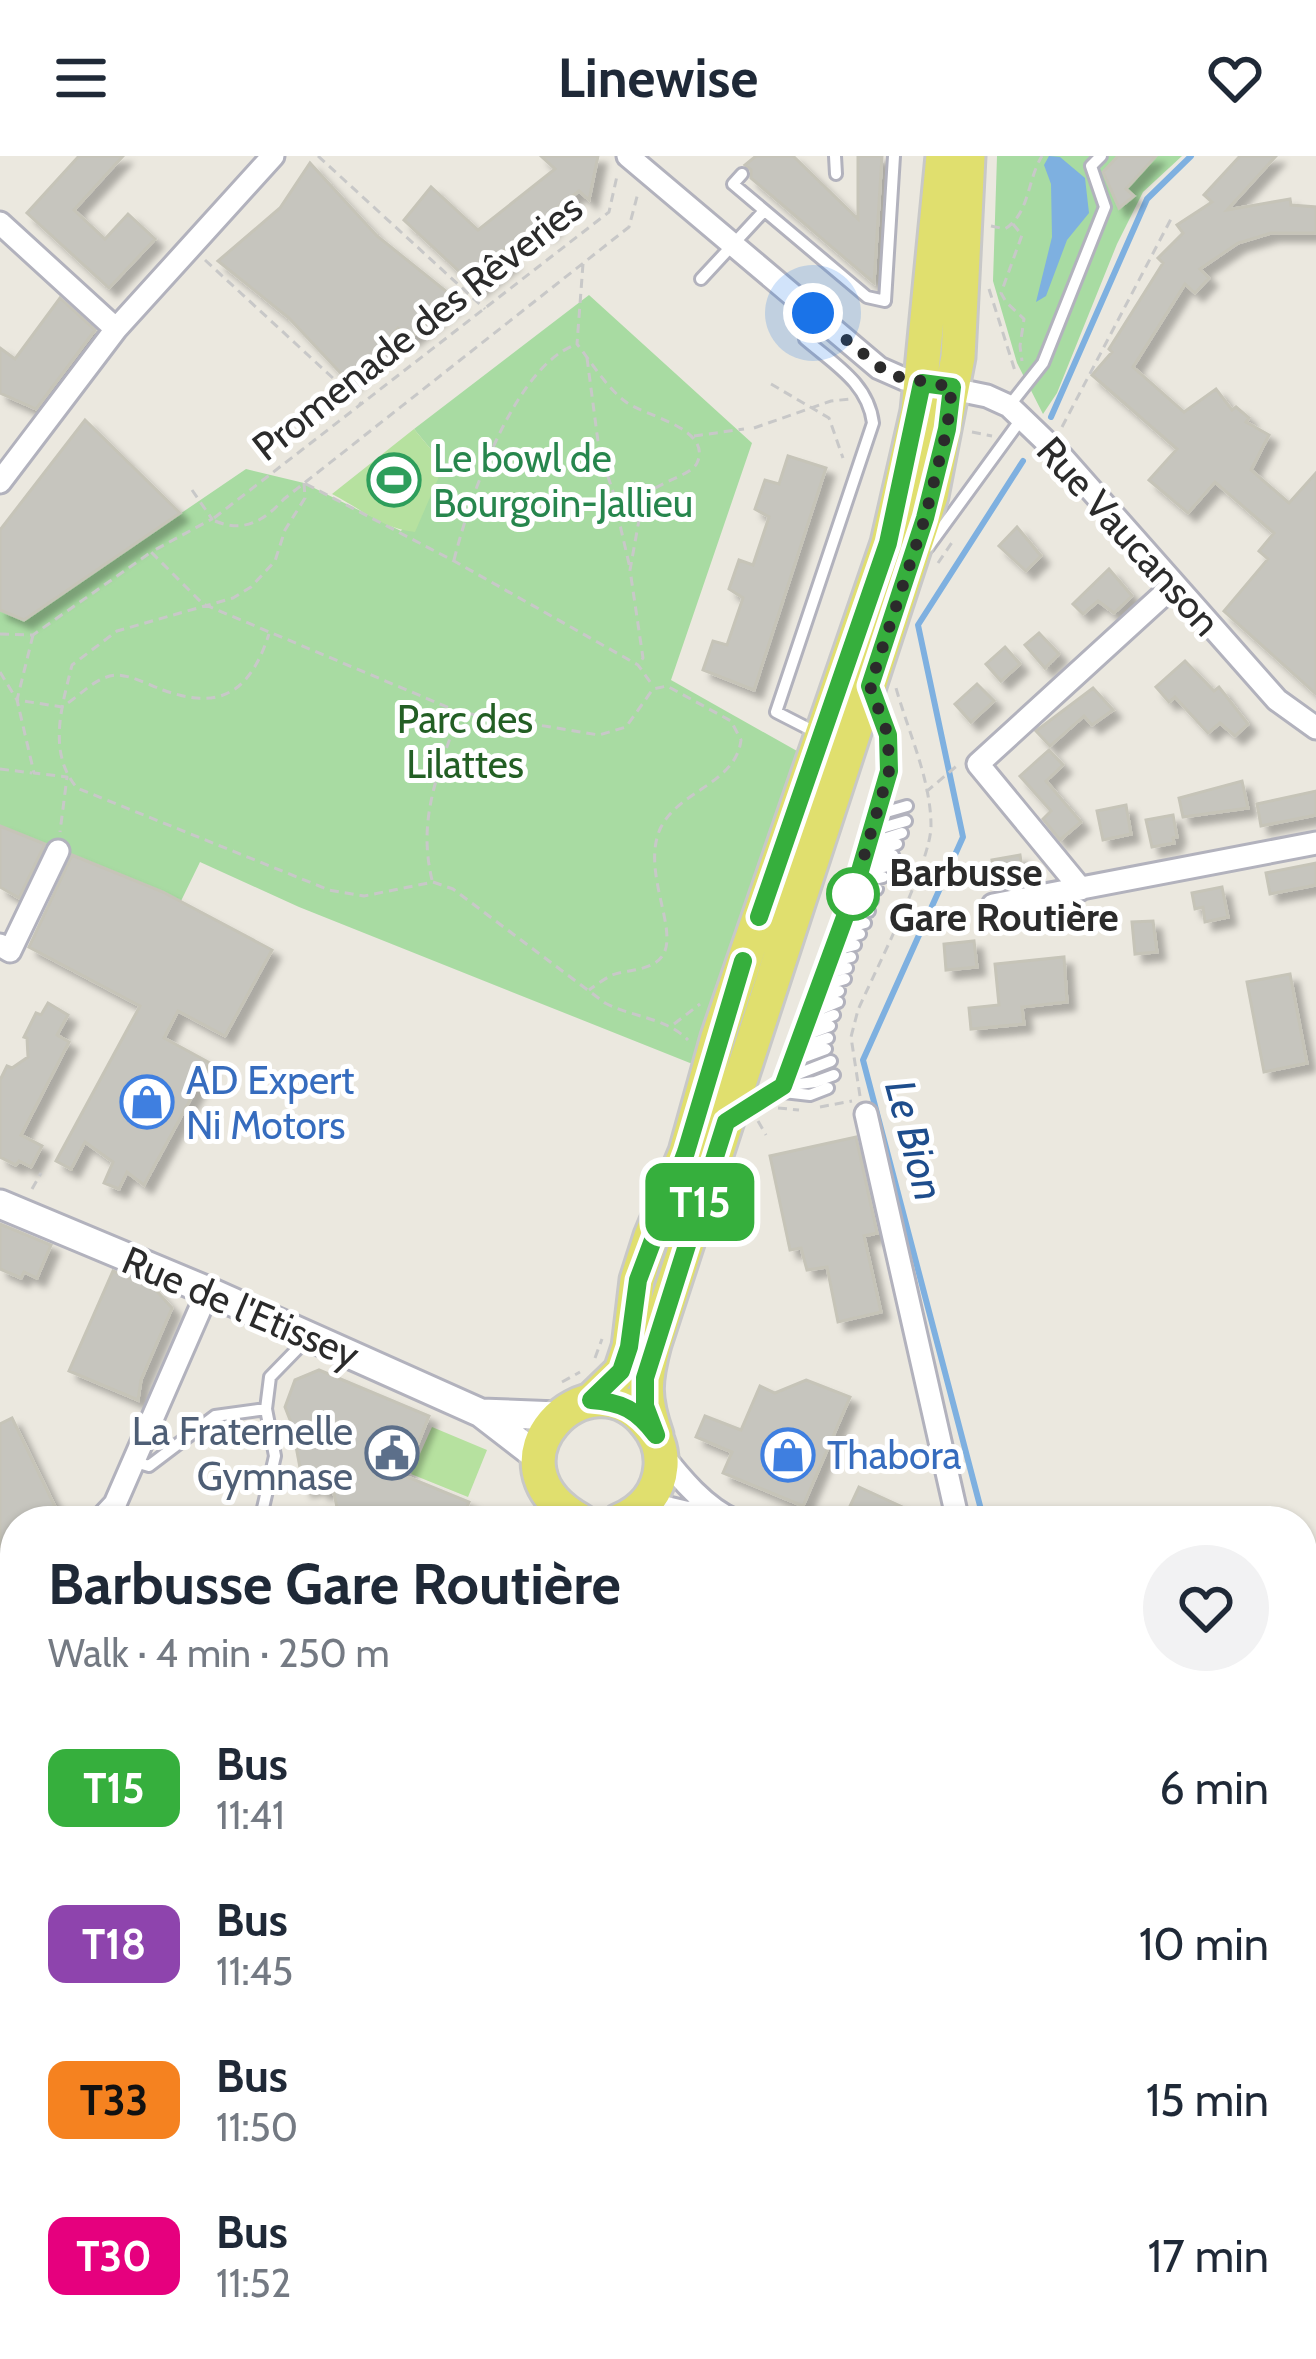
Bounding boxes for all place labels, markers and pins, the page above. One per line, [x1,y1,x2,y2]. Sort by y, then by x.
place label: Le bowl de Bourgoin-Jallieu [433,434,693,527]
sports icon: Le bowl de Bourgoin-Jallieu [366,452,422,508]
place label: Barbusse Gare Routière [889,848,1119,941]
marker: Barbusse Gare Routière [828,869,878,919]
place label: AD Expert Ni Motors [186,1056,354,1149]
shop icon: AD Expert Ni Motors [119,1074,175,1130]
place label: La Fraternelle Gymnase [132,1407,353,1500]
public building icon: La Fraternelle Gymnase [364,1425,420,1481]
shop icon: Thabora [760,1427,816,1483]
place label: Thabora [827,1431,962,1479]

